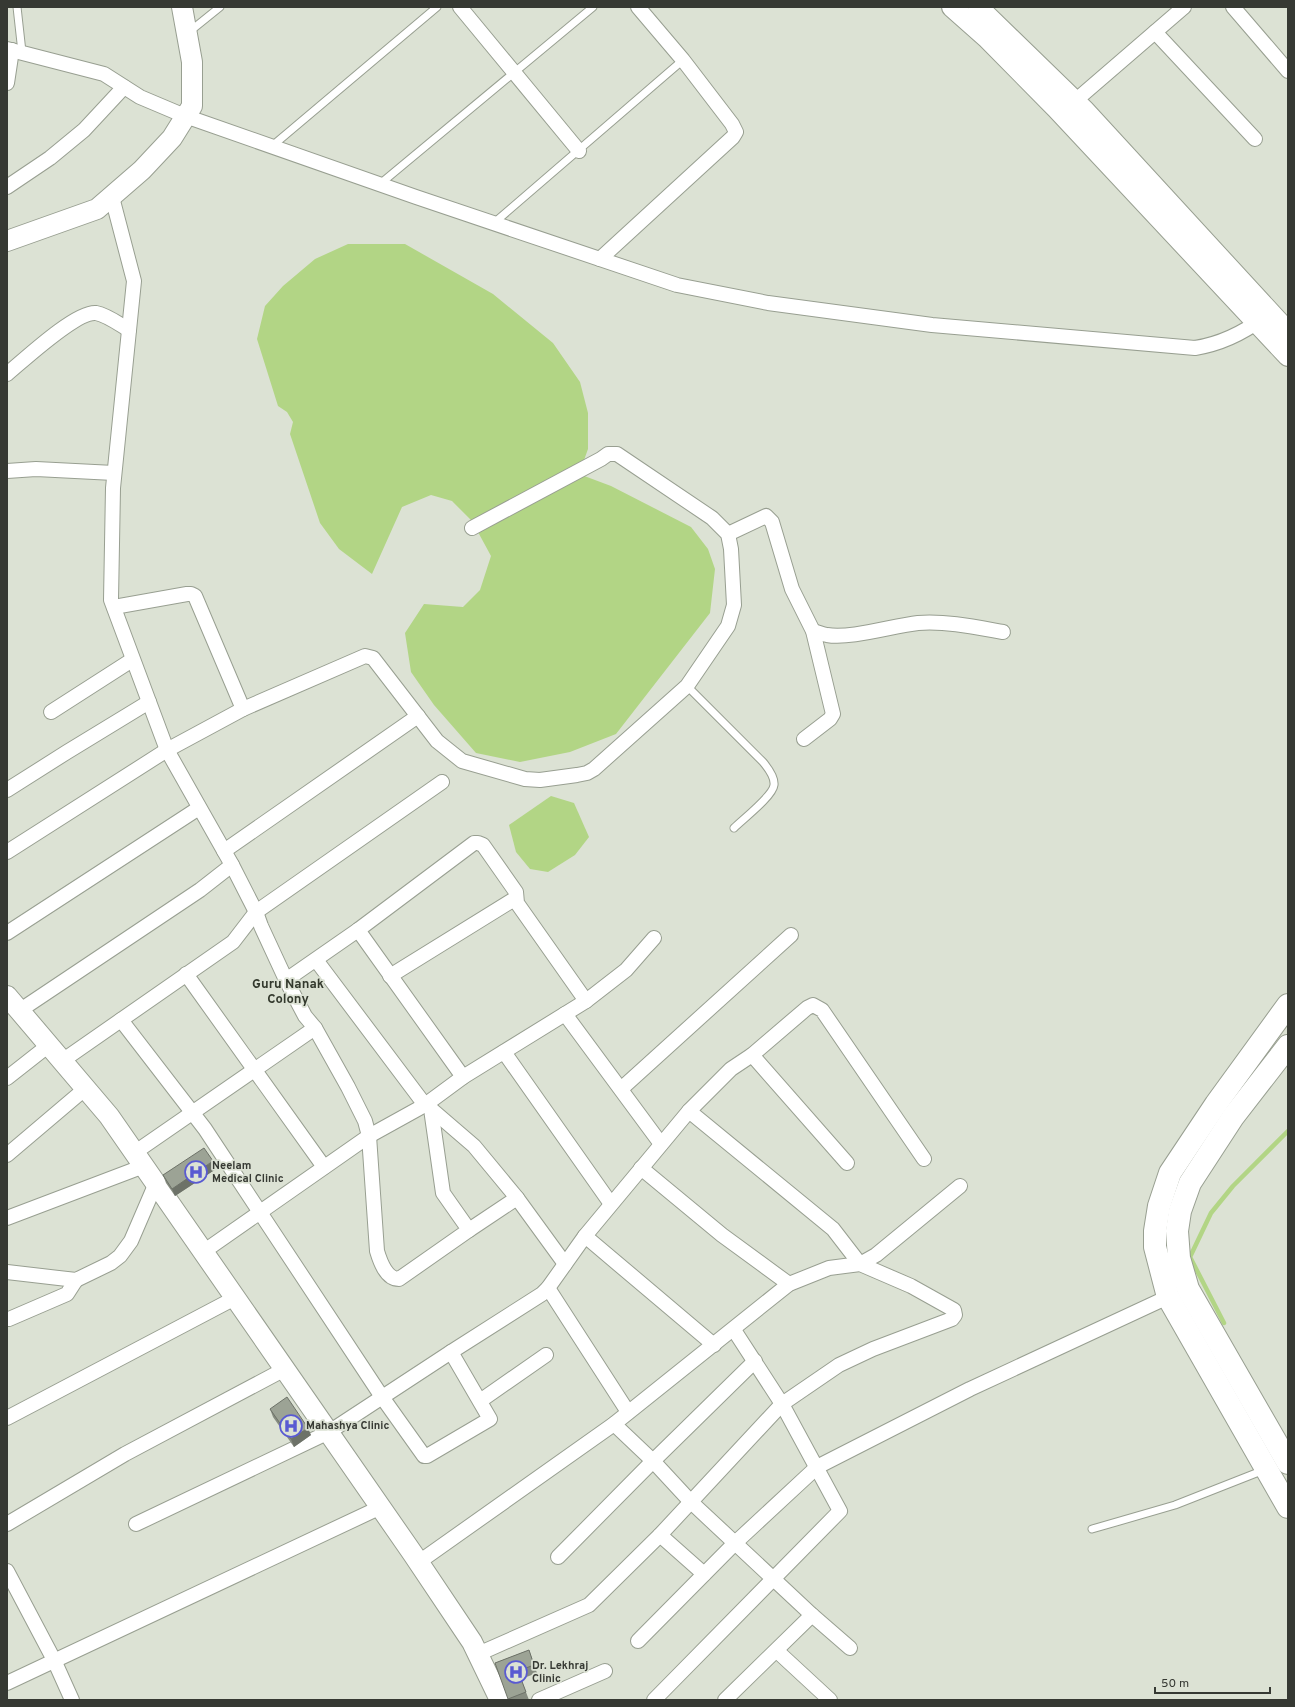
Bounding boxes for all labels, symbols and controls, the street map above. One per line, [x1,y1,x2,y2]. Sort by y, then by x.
district label: Guru Nanak Colony [252,977,324,1008]
hospital icon: Neelam Medical Clinic [183,1159,209,1185]
place label: Neelam Medical Clinic [212,1159,284,1186]
hospital icon: Mahashya Clinic [278,1413,304,1439]
place label: Mahashya Clinic [306,1419,389,1433]
hospital icon: Dr. Lekhraj Clinic [503,1659,529,1685]
place label: Dr. Lekhraj Clinic [532,1659,588,1686]
scale bar [1155,1669,1270,1695]
text: 50 m [1161,1676,1189,1692]

